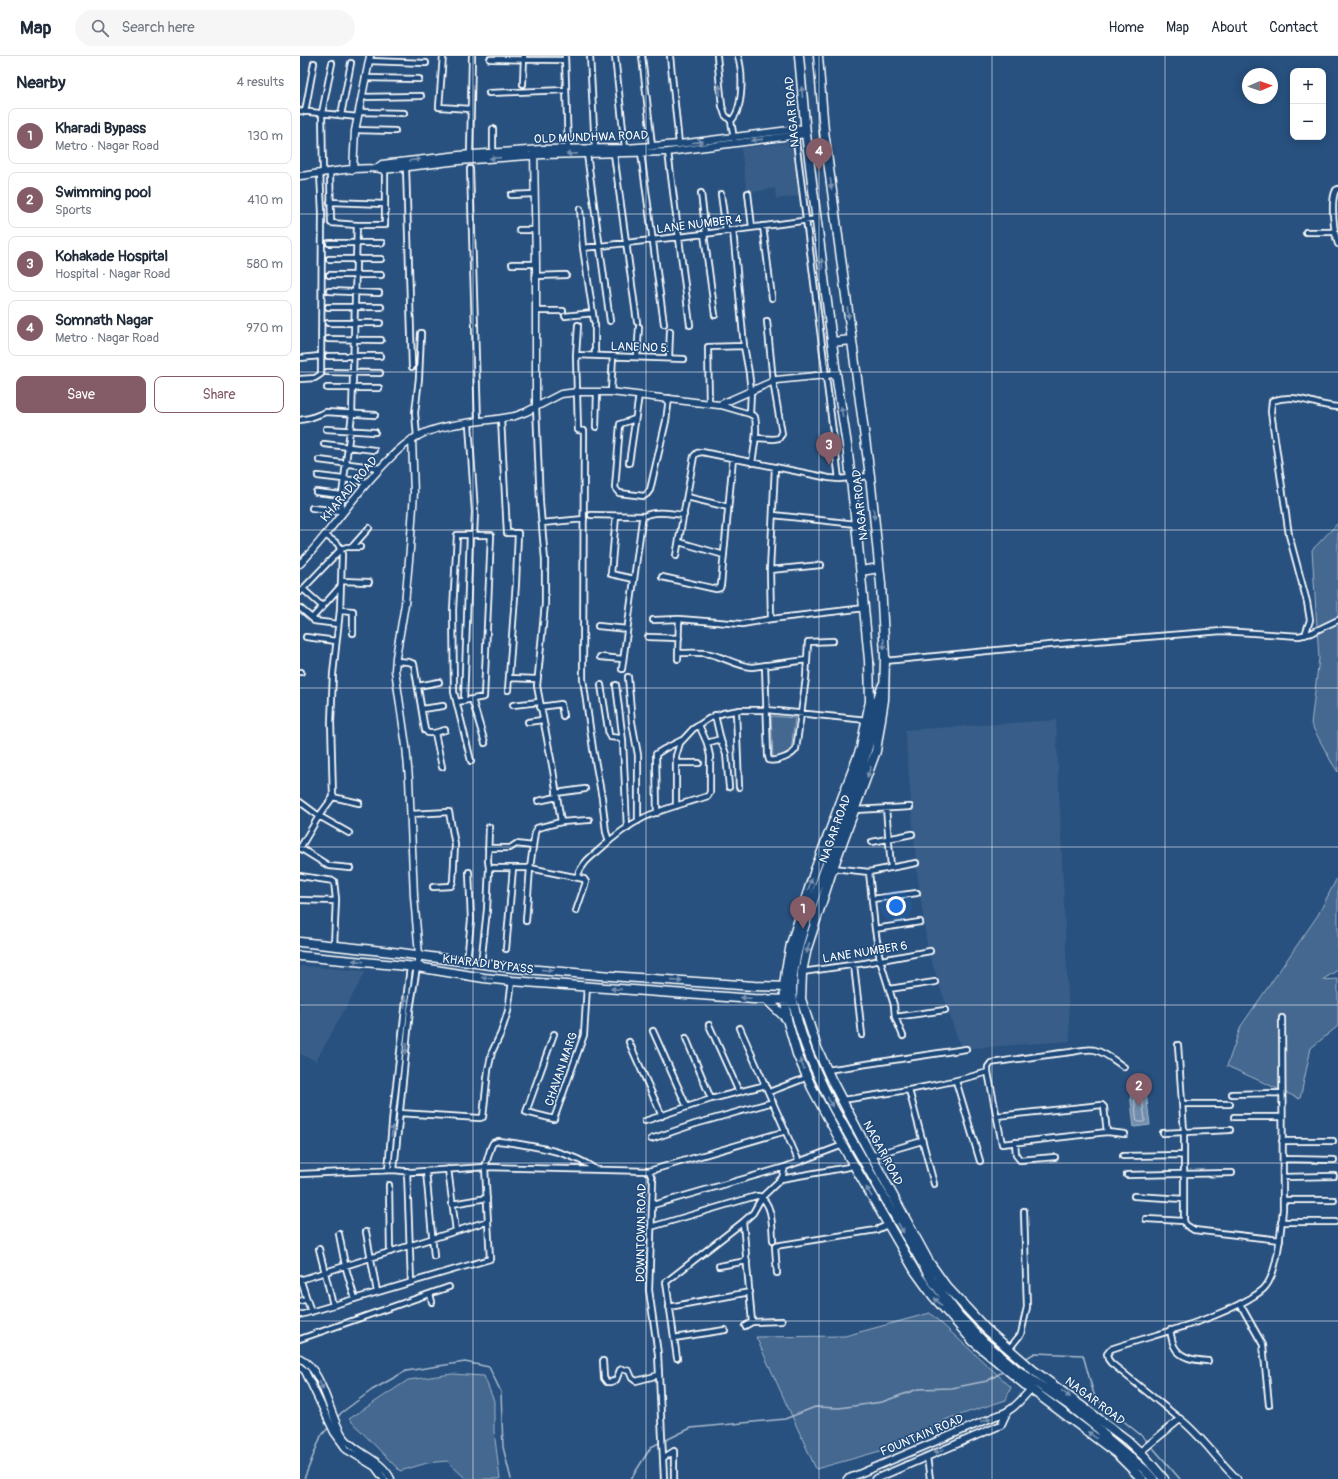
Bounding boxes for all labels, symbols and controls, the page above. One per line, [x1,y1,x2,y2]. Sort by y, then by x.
search box [75,10,355,46]
text: Map [20,16,51,40]
icon: search [89,17,111,39]
text: Search here [121,18,195,37]
text: Home [1109,19,1144,36]
text: Map [1166,19,1189,36]
text: About [1211,19,1247,36]
text: Contact [1269,19,1318,36]
north arrow [1242,68,1278,104]
map controls [1290,68,1326,140]
button: + [1290,68,1326,104]
text: Nearby [16,72,65,93]
text: 4 results [237,74,284,90]
street label: NAGAR ROAD [782,75,803,148]
one-way arrow [717,84,724,96]
one-way arrow [799,86,806,98]
button: − [1290,104,1326,140]
text: Kharadi Bypass [55,119,146,138]
text: 1 [27,128,33,144]
text: 130 m [247,128,283,144]
street label: OLD MUNDHWA ROAD [534,128,649,147]
one-way arrow [751,137,763,143]
text: Metro · Nagar Road [55,138,159,154]
pin: 4 [806,138,832,171]
one-way arrow [692,139,704,145]
one-way arrow [565,151,578,157]
one-way arrow [489,155,501,162]
one-way arrow [409,157,421,163]
one-way arrow [828,178,834,190]
text: Swimming pool [55,183,151,202]
text: 2 [26,192,34,208]
text: 410 m [247,192,283,208]
text: Sports [55,202,91,218]
street label: LANE NUMBER 4 [656,212,743,237]
text: Kohakade Hospital [55,247,168,266]
text: 3 [26,256,34,272]
text: 580 m [246,256,283,272]
one-way arrow [819,258,825,270]
text: Hospital · Nagar Road [55,266,171,282]
one-way arrow [845,307,851,319]
text: Somnath Nagar [55,311,153,330]
text: 4 [26,320,34,336]
text: 970 m [246,320,283,336]
text: Metro · Nagar Road [55,330,159,346]
street label: LANE NO 5. [610,339,670,356]
button: Save [16,376,146,413]
button: Share [154,376,284,413]
one-way arrow [839,406,845,418]
pin: 3 [816,432,842,465]
street label: KHARADI ROAD [318,453,381,525]
street label: NAGAR ROAD [849,468,872,541]
one-way arrow [870,508,877,520]
one-way arrow [881,638,888,650]
one-way arrow [865,766,871,778]
street label: NAGAR ROAD [816,793,855,865]
one-way arrow [807,878,813,890]
pin: 1 [790,896,816,929]
your location [886,896,906,916]
street label: LANE NUMBER 6 [822,938,909,967]
one-way arrow [804,941,810,954]
street label: KHARADI BYPASS [442,951,534,978]
one-way arrow [352,958,364,965]
one-way arrow [541,967,553,974]
one-way arrow [481,975,493,981]
one-way arrow [671,977,683,984]
one-way arrow [610,985,622,992]
one-way arrow [740,995,752,1002]
one-way arrow [402,996,408,1008]
street label: CHAVAN MARG [542,1030,581,1108]
one-way arrow [403,1042,409,1054]
one-way arrow [799,1059,805,1070]
pin: 2 [1126,1073,1152,1106]
one-way arrow [827,1096,834,1108]
street label: NAGAR ROAD [859,1118,906,1189]
one-way arrow [388,1125,395,1137]
street label: DOWNTOWN ROAD [633,1183,650,1282]
one-way arrow [865,1186,872,1198]
one-way arrow [897,1222,904,1234]
one-way arrow [933,1296,942,1307]
street label: NAGAR ROAD [1062,1374,1128,1429]
one-way arrow [318,1380,324,1392]
one-way arrow [1061,1390,1071,1398]
street label: FOUNTAIN ROAD [878,1411,967,1460]
one-way arrow [980,1417,991,1423]
one-way arrow [1087,1431,1098,1439]
one-way arrow [933,1449,945,1455]

